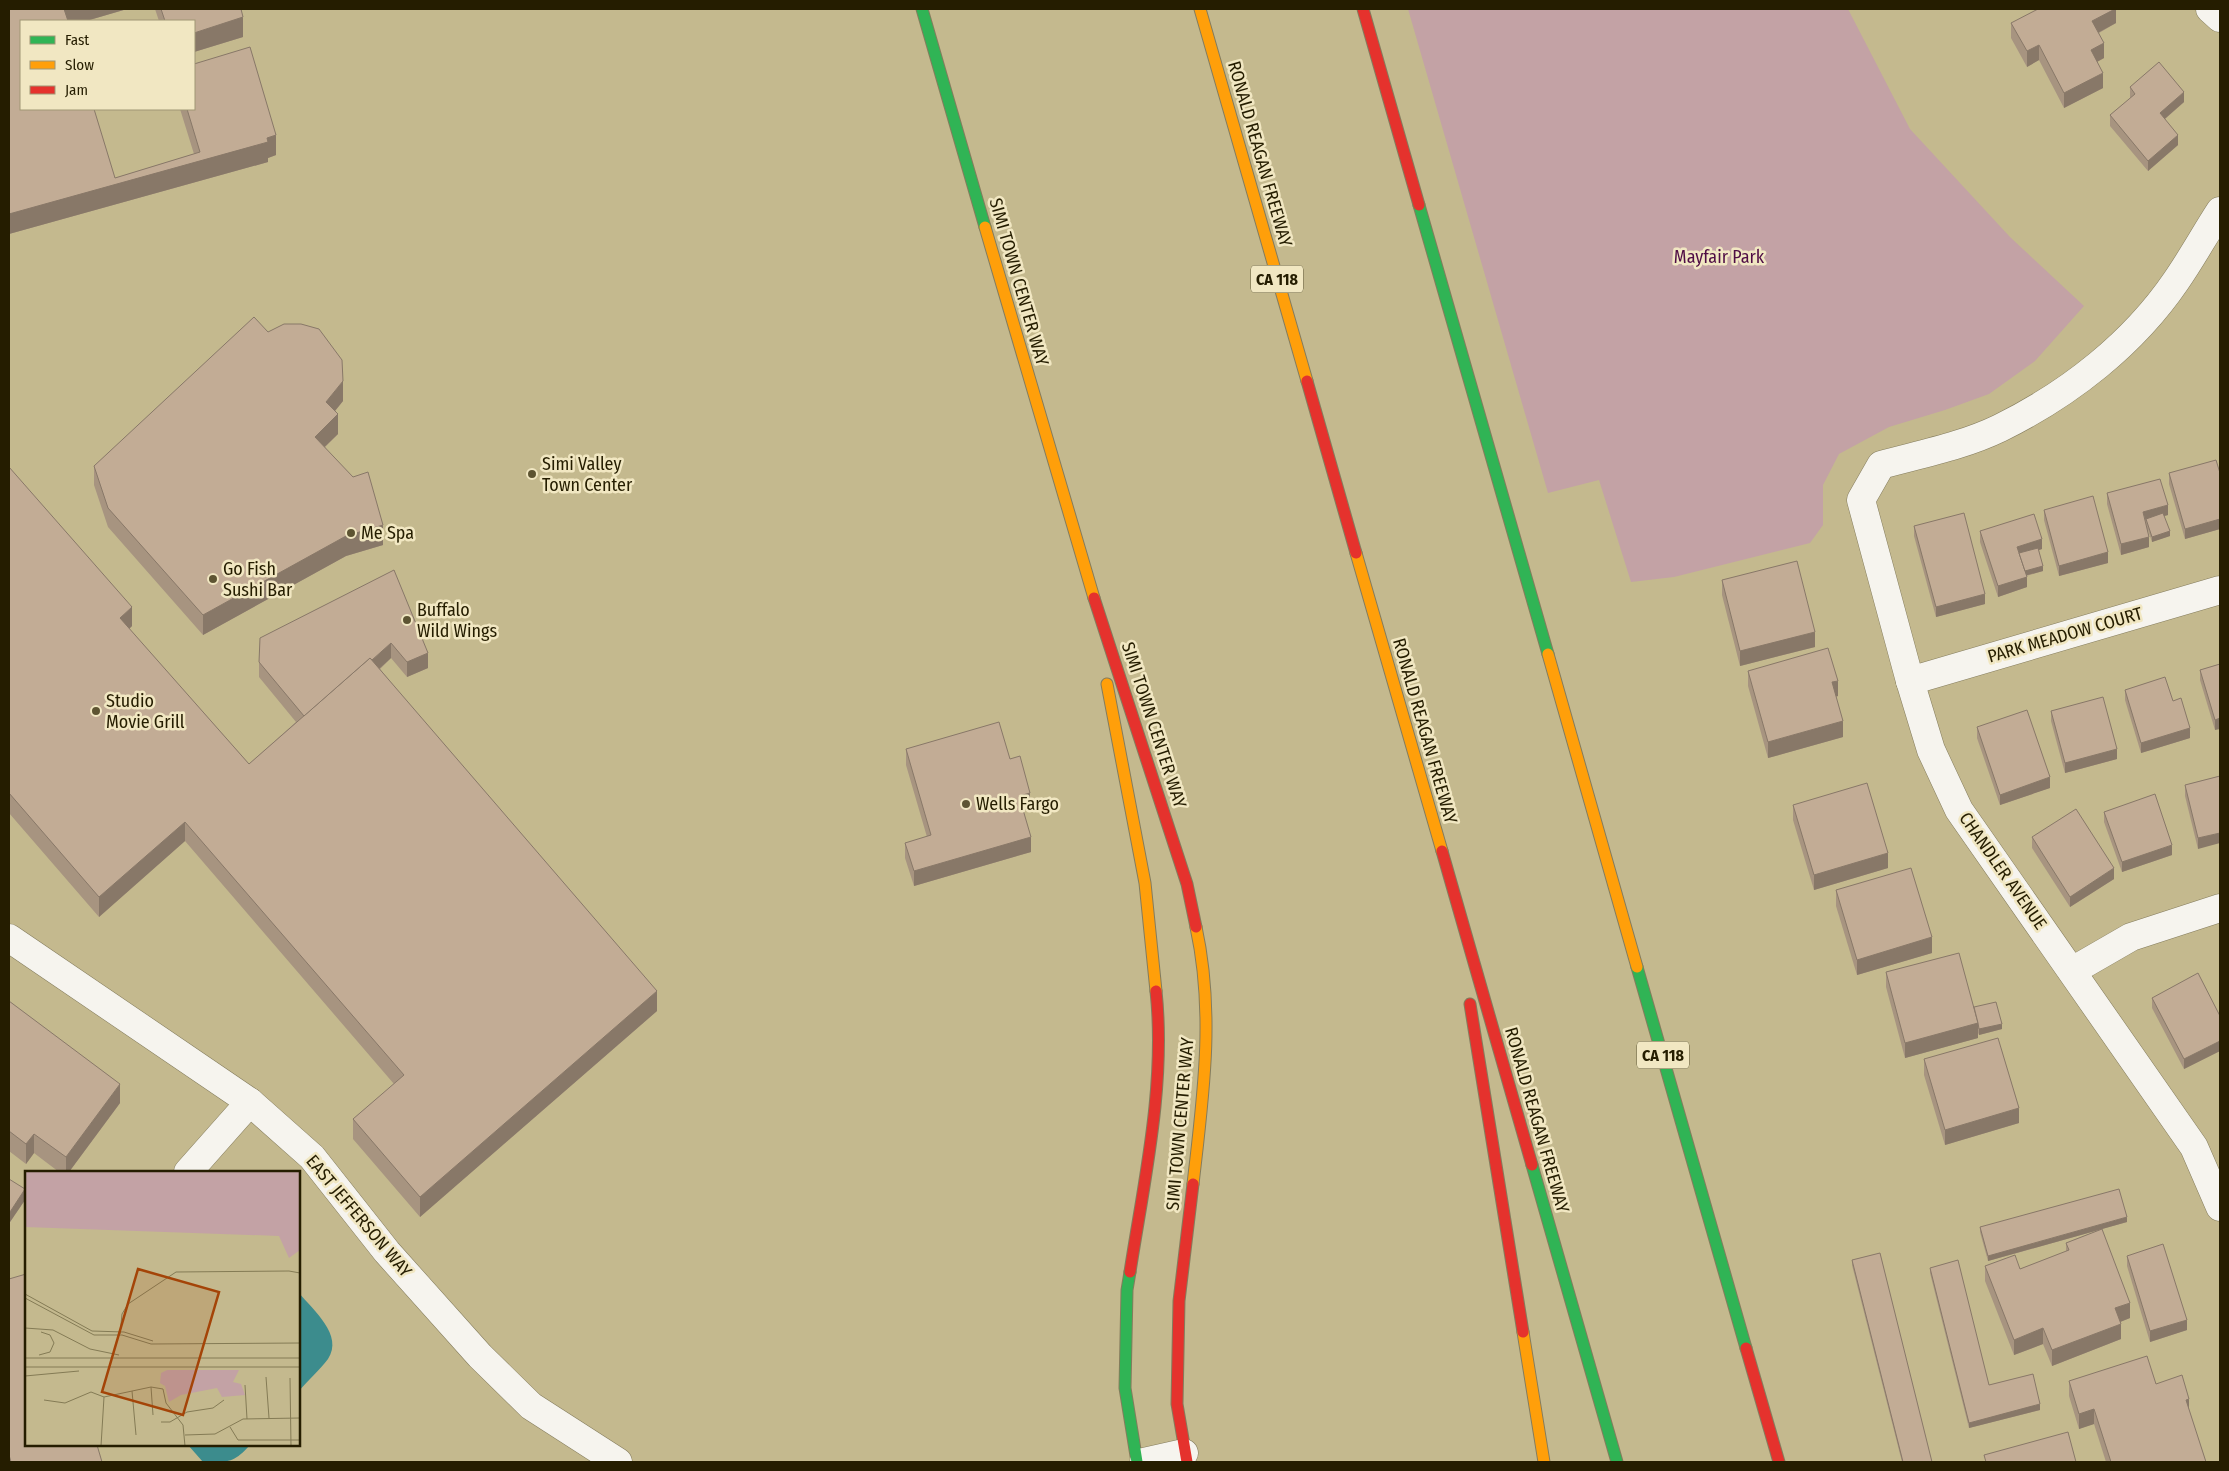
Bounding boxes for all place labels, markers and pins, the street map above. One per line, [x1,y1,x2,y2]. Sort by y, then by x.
place label: Simi Valley Town Center [542,453,633,496]
marker: Simi Valley Town Center [526,468,538,480]
place label: Me Spa [361,522,414,544]
marker: Me Spa [345,527,357,539]
place label: Go Fish Sushi Bar [223,558,293,601]
marker: Go Fish Sushi Bar [207,573,219,585]
place label: Buffalo Wild Wings [417,599,497,642]
marker: Buffalo Wild Wings [401,614,413,626]
place label: Studio Movie Grill [106,690,185,733]
marker: Studio Movie Grill [90,705,102,717]
place label: Wells Fargo [976,793,1059,815]
marker: Wells Fargo [960,798,972,810]

